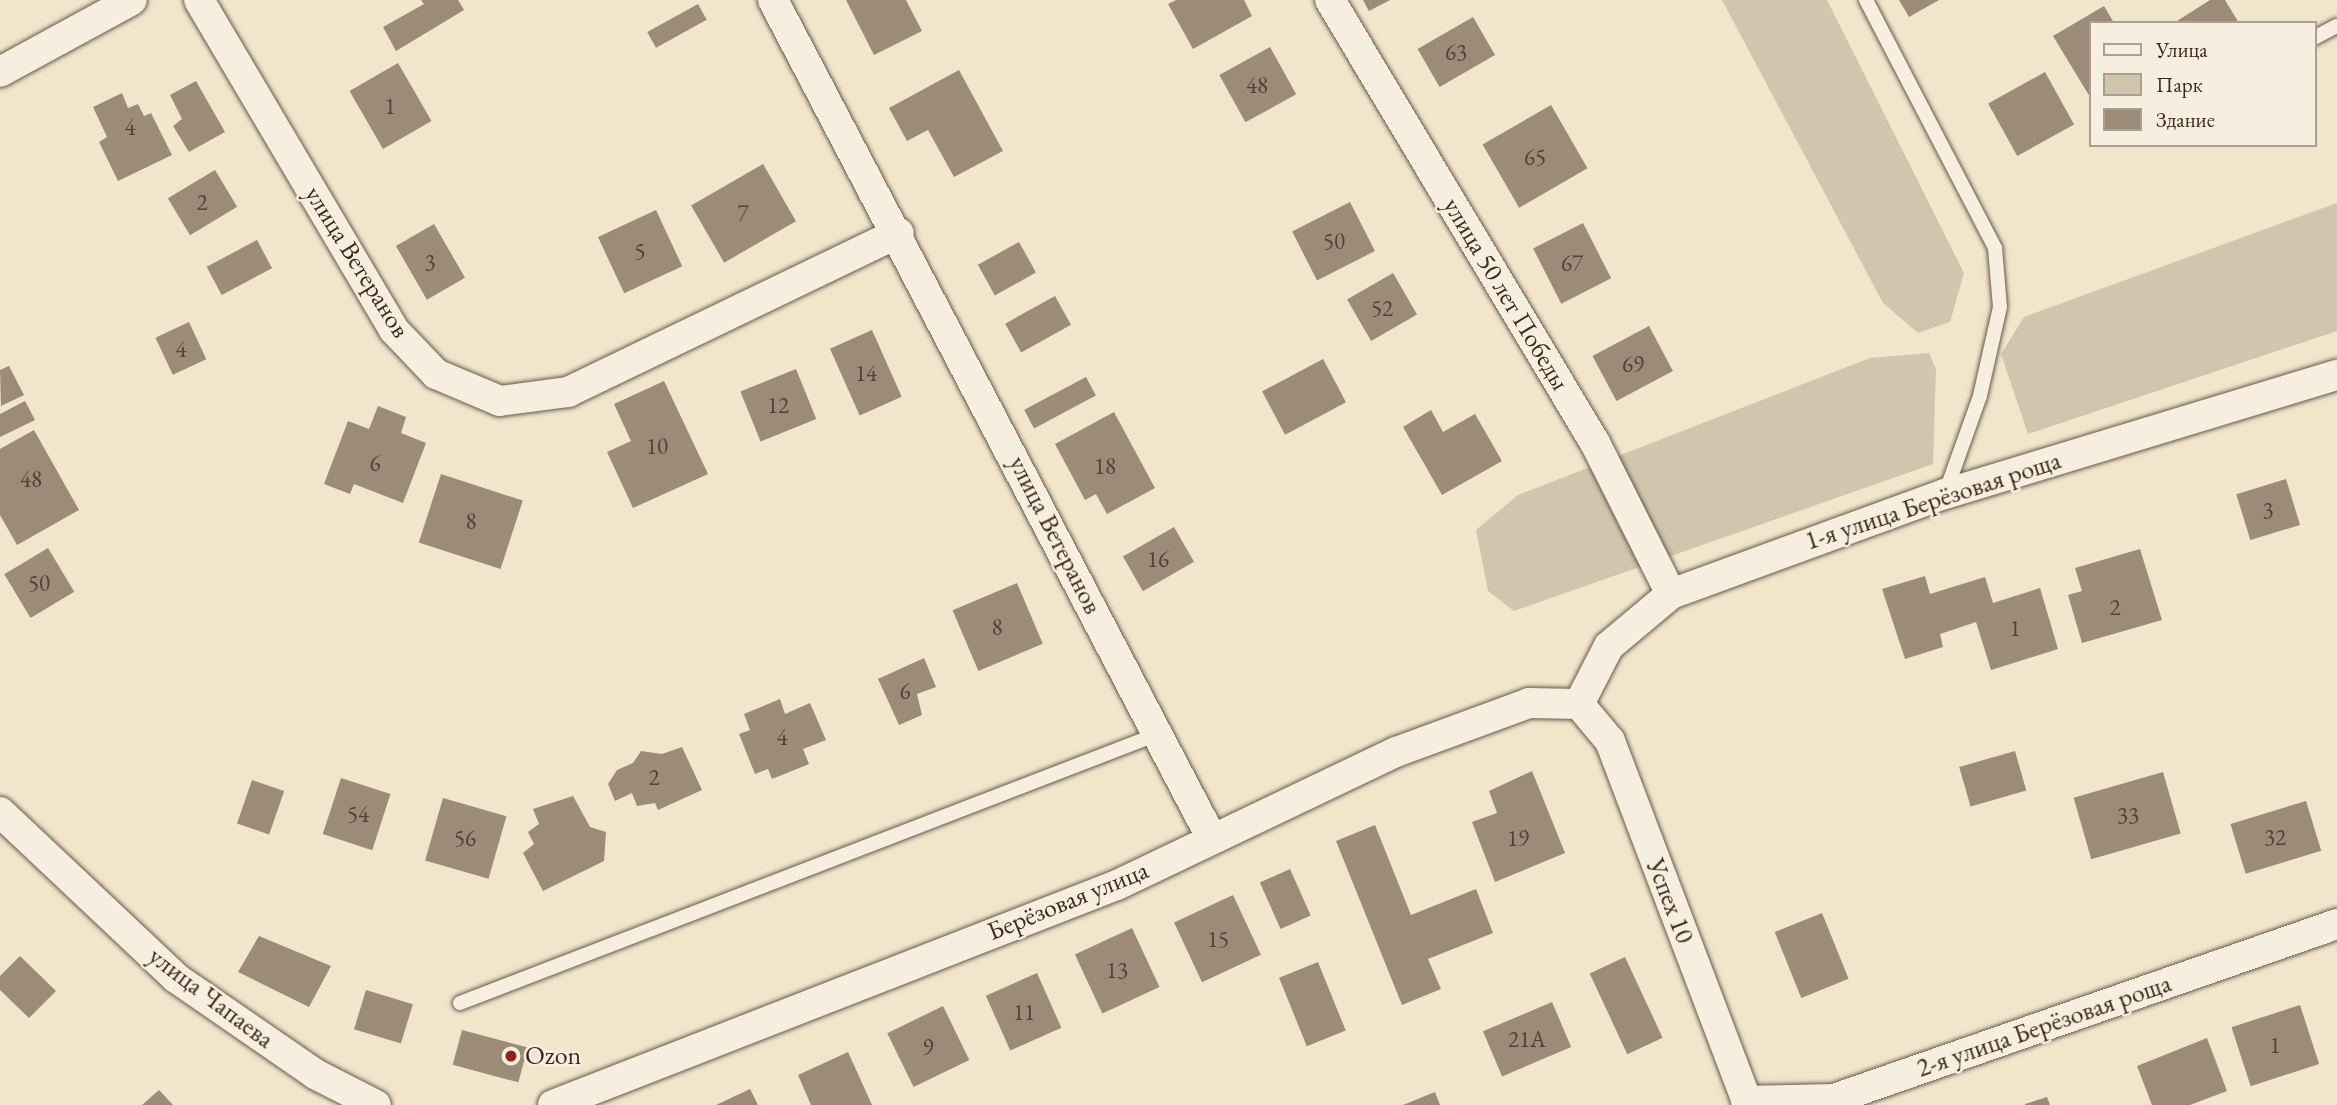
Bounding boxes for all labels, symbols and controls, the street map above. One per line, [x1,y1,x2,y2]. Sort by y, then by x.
legend [2088,21,2316,147]
text: Улица [2156,36,2208,63]
house number: 63 [1445,38,1467,66]
house number: 48 [1246,71,1268,99]
text: Парк [2156,71,2203,98]
house number: 1 [384,92,396,120]
text: Здание [2156,106,2215,133]
house number: 4 [124,113,136,141]
house number: 65 [1524,143,1546,171]
street label: улица Ветеранов [298,180,416,344]
house number: 2 [196,188,208,216]
street label: улица 50 лет Победы [1436,192,1576,396]
house number: 7 [737,199,749,227]
house number: 50 [1323,227,1345,255]
house number: 5 [634,237,646,265]
house number: 3 [424,248,436,276]
house number: 67 [1561,249,1583,277]
house number: 52 [1371,294,1393,322]
house number: 4 [175,335,187,363]
house number: 69 [1622,350,1644,378]
house number: 14 [855,359,877,387]
house number: 12 [767,391,789,419]
house number: 10 [646,432,668,460]
street label: 1-я улица Берёзовая роща [1801,445,2065,557]
house number: 6 [369,449,381,477]
street label: улица Ветеранов [1002,451,1108,619]
house number: 18 [1094,452,1116,480]
house number: 48 [20,465,42,493]
house number: 3 [2262,496,2274,524]
house number: 8 [465,507,477,535]
house number: 16 [1147,545,1169,573]
house number: 50 [28,569,50,597]
house number: 2 [2109,593,2121,621]
house number: 8 [991,613,1003,641]
house number: 1 [2009,614,2021,642]
house number: 6 [899,677,911,705]
house number: 4 [776,723,788,751]
house number: 2 [648,763,660,791]
house number: 54 [347,800,369,828]
house number: 33 [2117,801,2139,829]
house number: 32 [2264,823,2286,851]
house number: 56 [454,824,476,852]
house number: 19 [1507,824,1529,852]
street label: Успех 10 [1640,854,1700,948]
street label: Берёзовая улица [983,855,1153,947]
house number: 15 [1207,925,1229,953]
street label: улица Чапаева [142,941,280,1055]
house number: 13 [1106,956,1128,984]
street label: 2-я улица Берёзовая роща [1913,968,2175,1084]
house number: 11 [1013,998,1035,1026]
house number: 21А [1508,1025,1546,1053]
house number: 1 [2269,1031,2281,1059]
house number: 9 [922,1033,934,1061]
place label: Ozon [525,1040,581,1072]
marker: Ozon [503,1048,519,1064]

